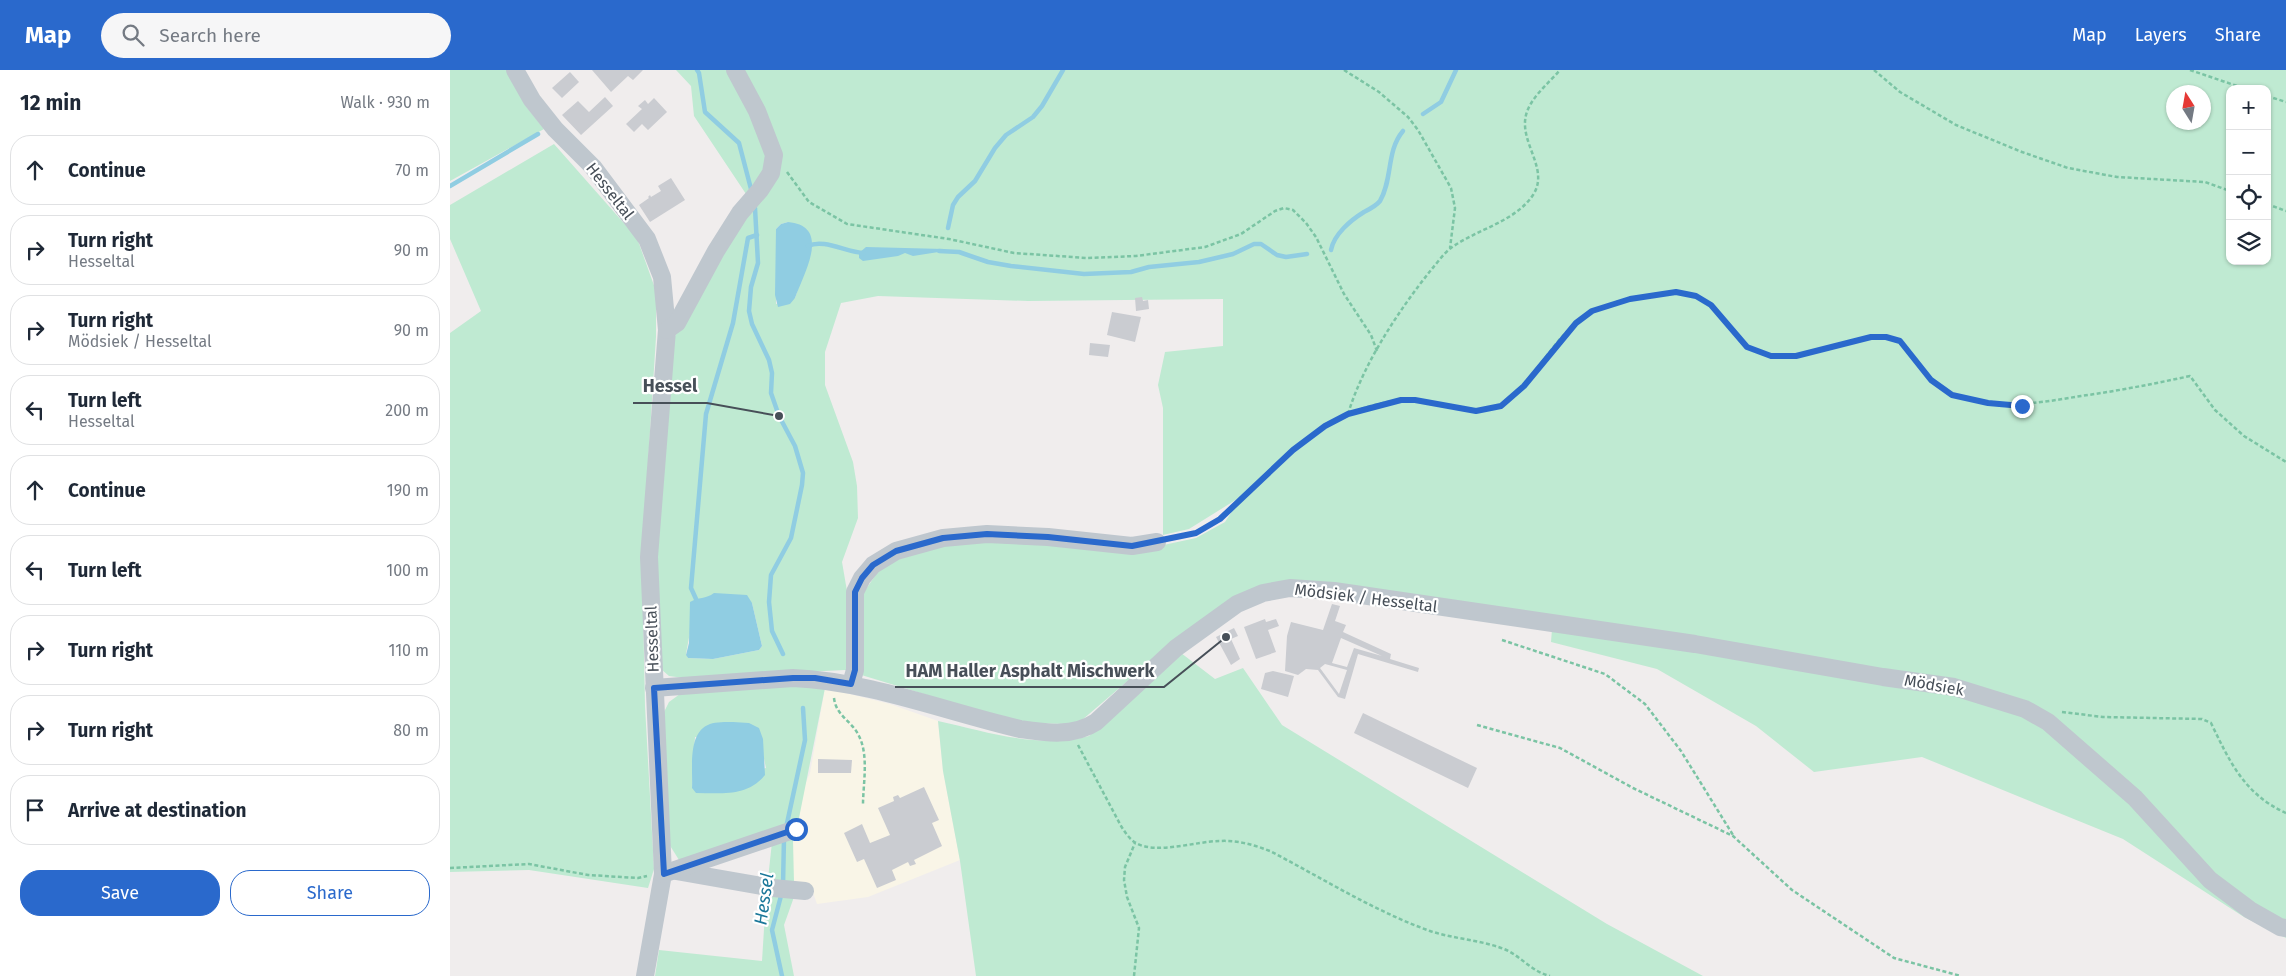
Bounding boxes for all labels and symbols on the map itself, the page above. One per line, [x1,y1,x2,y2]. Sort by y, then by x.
north arrow [2166,85,2211,130]
street label: Hesseltal [582,159,638,223]
callout: Hessel [633,370,707,403]
text: Hessel [643,375,698,397]
route end [2011,395,2034,418]
street label: Mödsiek / Hesseltal [1294,580,1439,616]
street label: Hesseltal [641,605,663,673]
callout: HAM Haller Asphalt Mischwerk [895,654,1164,687]
text: HAM Haller Asphalt Mischwerk [906,660,1156,682]
street label: Mödsiek [1903,670,1966,700]
route start [785,818,808,841]
water label: Hessel [749,872,779,926]

